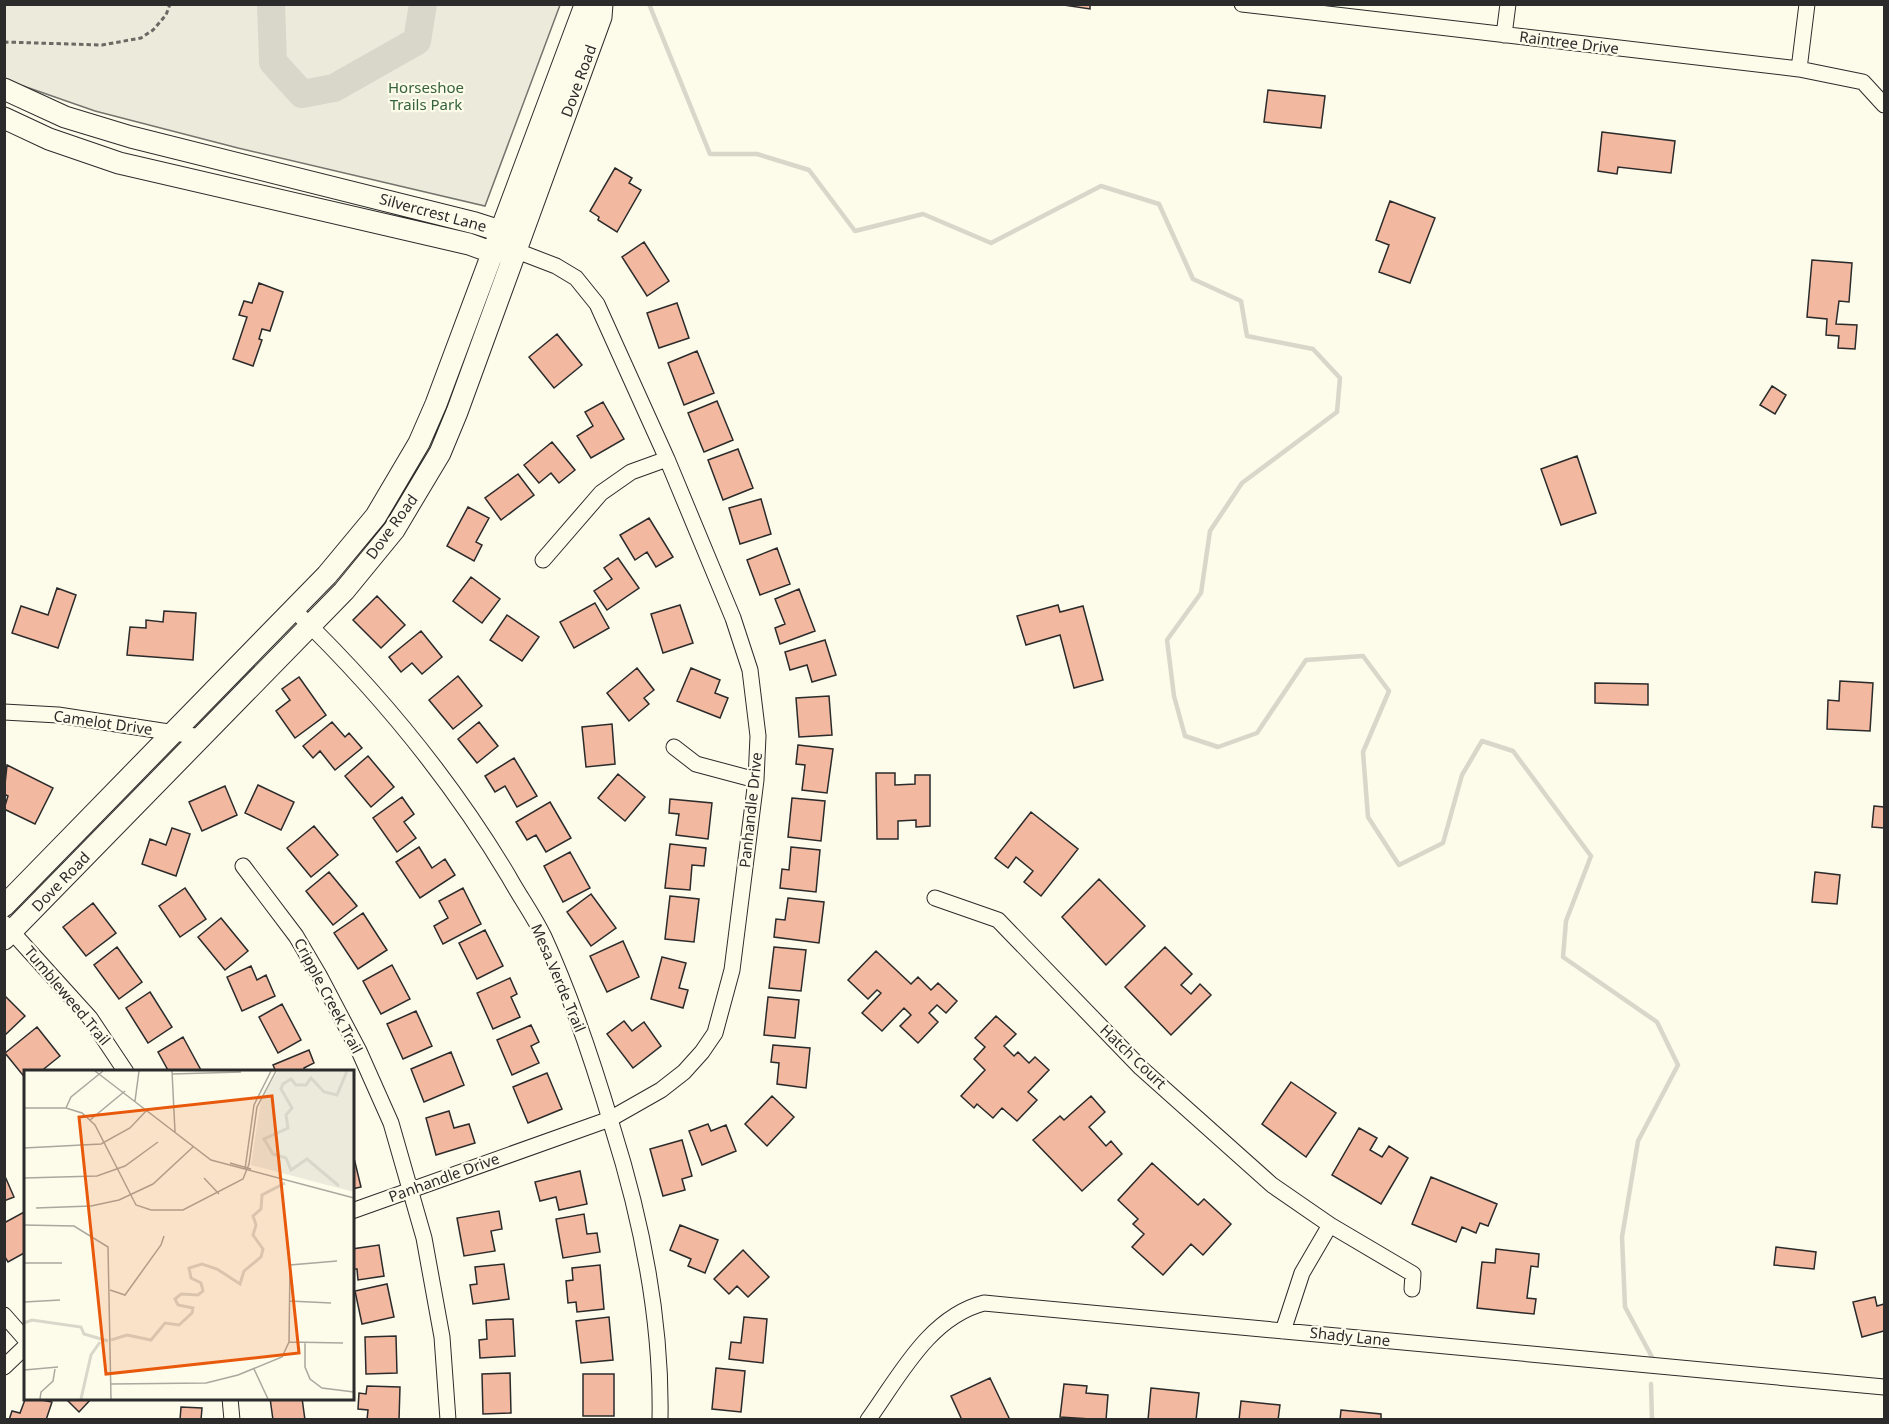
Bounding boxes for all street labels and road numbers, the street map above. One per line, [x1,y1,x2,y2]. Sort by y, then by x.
street label: Raintree Drive [1518,26,1620,58]
street label: Dove Road [556,42,600,120]
street label: Silvercrest Lane [378,188,489,236]
street label: Dove Road [361,490,422,563]
street label: Camelot Drive [52,705,154,739]
street label: Panhandle Drive [734,751,766,869]
street label: Dove Road [27,847,94,916]
street label: Mesa Verde Trail [527,920,591,1035]
street label: Cripple Creek Trail [290,934,368,1057]
street label: Tumbleweed Trail [20,942,115,1049]
street label: Hatch Court [1096,1020,1172,1093]
street label: Panhandle Drive [386,1148,502,1206]
street label: Shady Lane [1309,1322,1391,1350]

